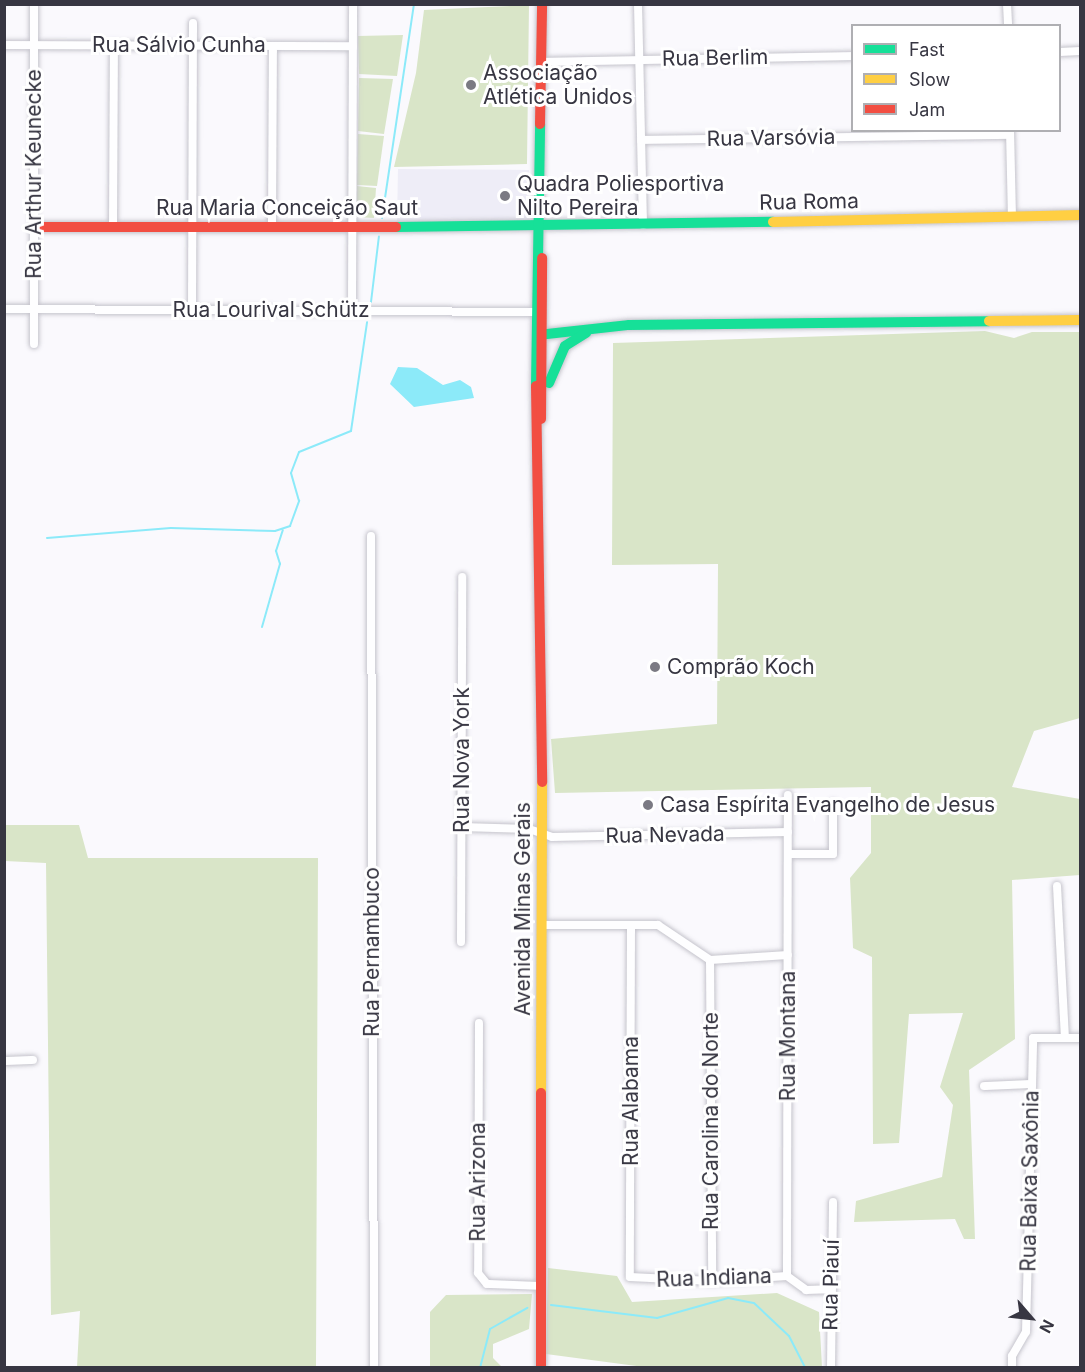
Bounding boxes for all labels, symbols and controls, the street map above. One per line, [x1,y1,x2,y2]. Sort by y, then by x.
legend [851,24,1061,132]
street label: Rua Sálvio Cunha [92,32,266,58]
text: Fast [909,39,945,60]
street label: Rua Berlim [662,44,768,72]
place label: Associação Atlética Unidos [483,60,633,110]
street label: Rua Arthur Keunecke [21,69,47,279]
text: Slow [909,69,950,90]
marker: Associação Atlética Unidos [464,78,478,92]
text: Jam [909,99,945,120]
street label: Rua Varsóvia [706,124,836,152]
place label: Quadra Poliesportiva Nilto Pereira [517,171,724,221]
marker: Quadra Poliesportiva Nilto Pereira [498,189,512,203]
street label: Rua Roma [759,189,859,215]
street label: Rua Maria Conceição Saut [156,195,418,221]
street label: Rua Lourival Schütz [172,297,370,323]
place label: Comprão Koch [667,654,815,680]
marker: Comprão Koch [648,660,662,674]
street label: Rua Nova York [449,687,475,833]
place label: Casa Espírita Evangelho de Jesus [660,792,995,818]
marker: Casa Espírita Evangelho de Jesus [641,798,655,812]
street label: Avenida Minas Gerais [510,802,536,1016]
street label: Rua Nevada [605,821,725,849]
street label: Rua Pernambuco [359,867,385,1037]
street label: Rua Montana [775,971,801,1101]
street label: Rua Carolina do Norte [698,1012,724,1230]
street label: Rua Alabama [618,1036,644,1166]
street label: Rua Baixa Saxônia [1016,1090,1044,1272]
street label: Rua Arizona [465,1122,491,1242]
street label: Rua Piauí [818,1239,844,1331]
street label: Rua Indiana [656,1263,772,1293]
north arrow [1001,1288,1061,1348]
text: N [1035,1316,1059,1337]

